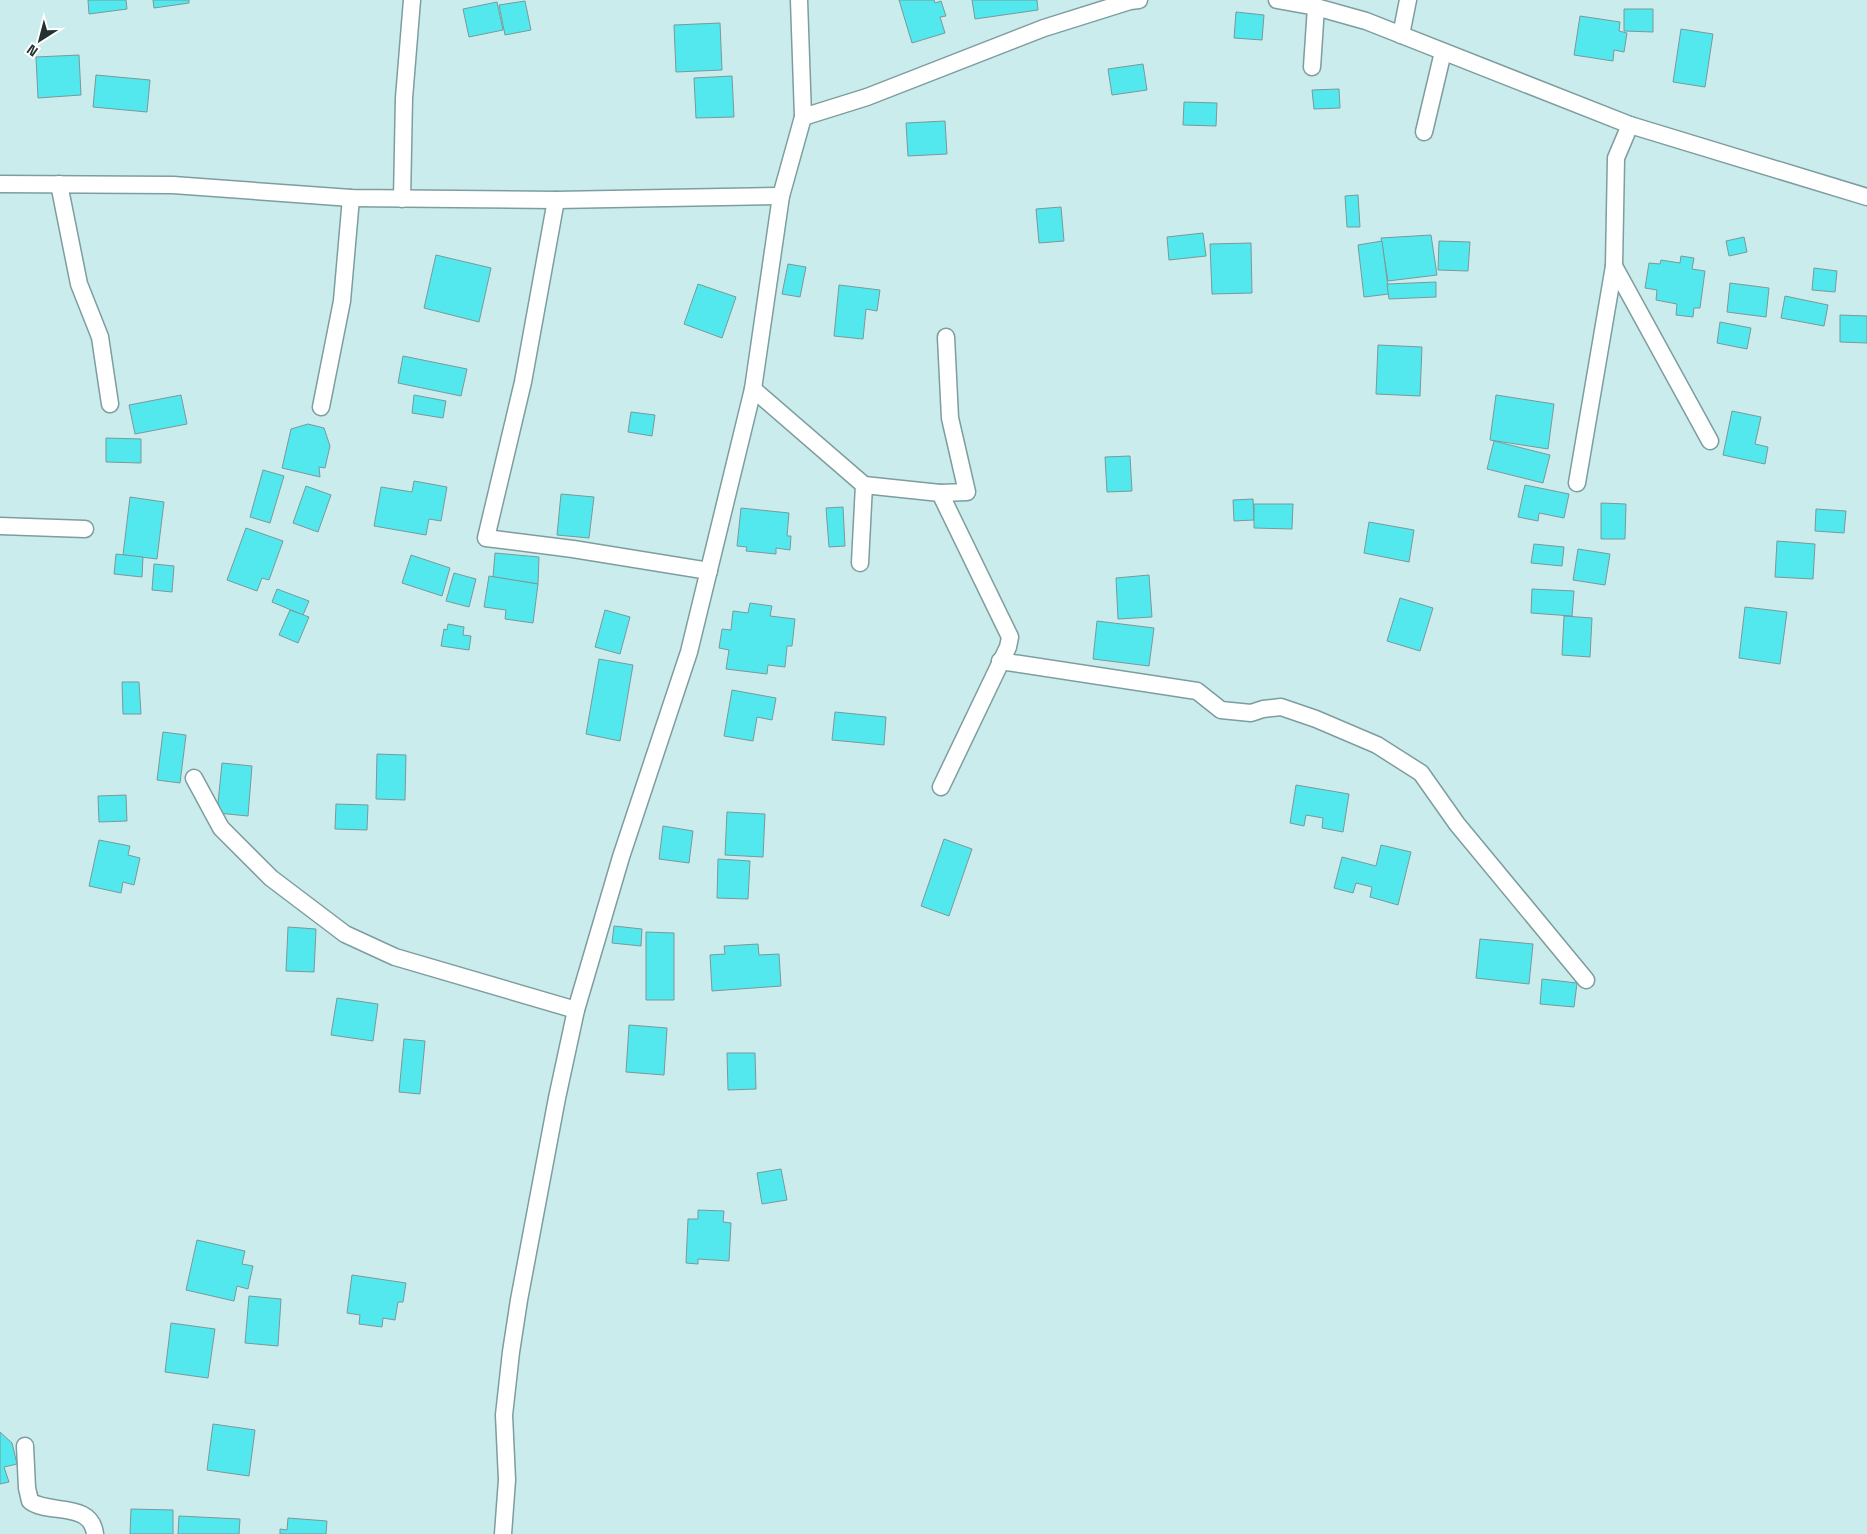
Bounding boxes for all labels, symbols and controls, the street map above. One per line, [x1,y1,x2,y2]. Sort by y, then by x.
north arrow [15,15,65,65]
text: N [23,40,41,61]

